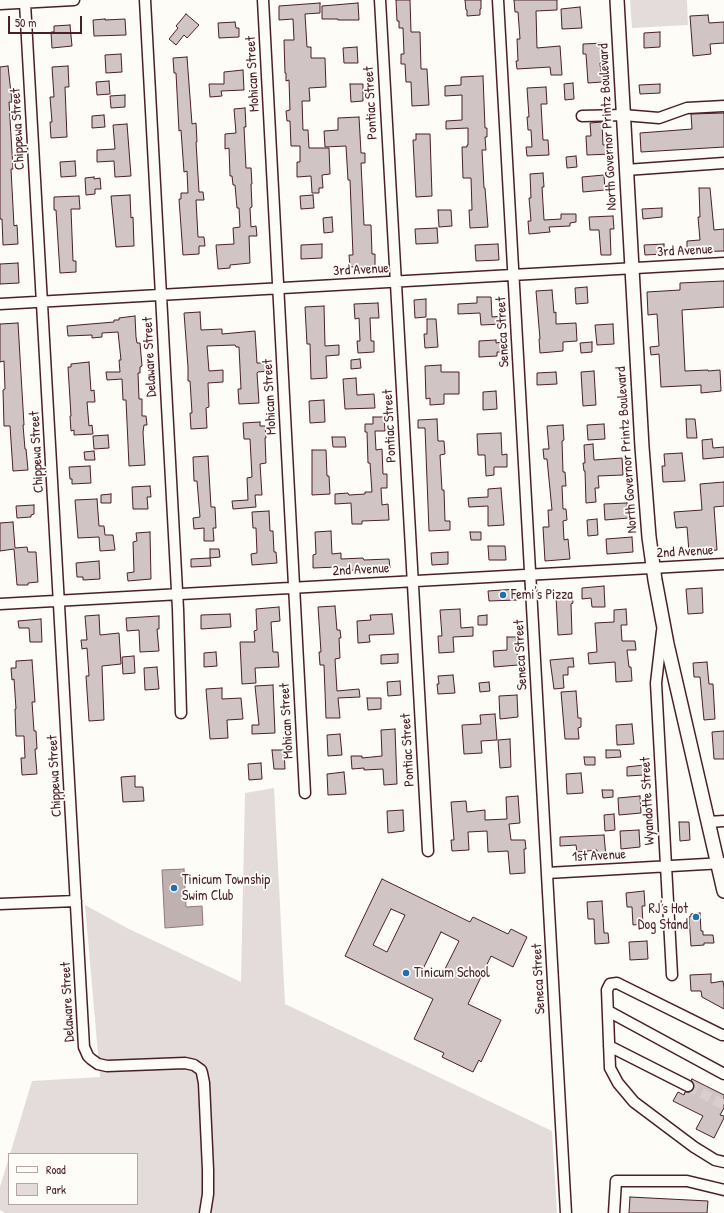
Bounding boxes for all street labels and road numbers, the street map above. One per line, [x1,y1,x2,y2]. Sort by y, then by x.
street label: Mohican Street [243,36,263,112]
street label: North Governor Printz Boulevard [595,43,621,211]
street label: Pontiac Street [361,66,381,140]
street label: Chippewa Street [7,88,29,170]
street label: 3rd Avenue [657,241,713,261]
street label: 3rd Avenue [333,260,389,280]
street label: Seneca Street [493,296,513,368]
street label: Delaware Street [140,317,160,397]
street label: Mohican Street [260,359,280,435]
street label: North Governor Printz Boulevard [613,366,641,534]
street label: Pontiac Street [380,389,400,463]
street label: Chippewa Street [26,411,48,493]
street label: 2nd Avenue [656,542,714,562]
street label: 2nd Avenue [332,560,390,580]
street label: Seneca Street [511,619,531,691]
street label: Mohican Street [277,683,297,759]
street label: Pontiac Street [398,713,418,787]
street label: Chippewa Street [44,735,66,817]
street label: Wyandotte Street [637,756,659,846]
street label: 1st Avenue [572,846,626,866]
street label: Seneca Street [529,943,549,1015]
street label: Delaware Street [58,962,78,1042]

